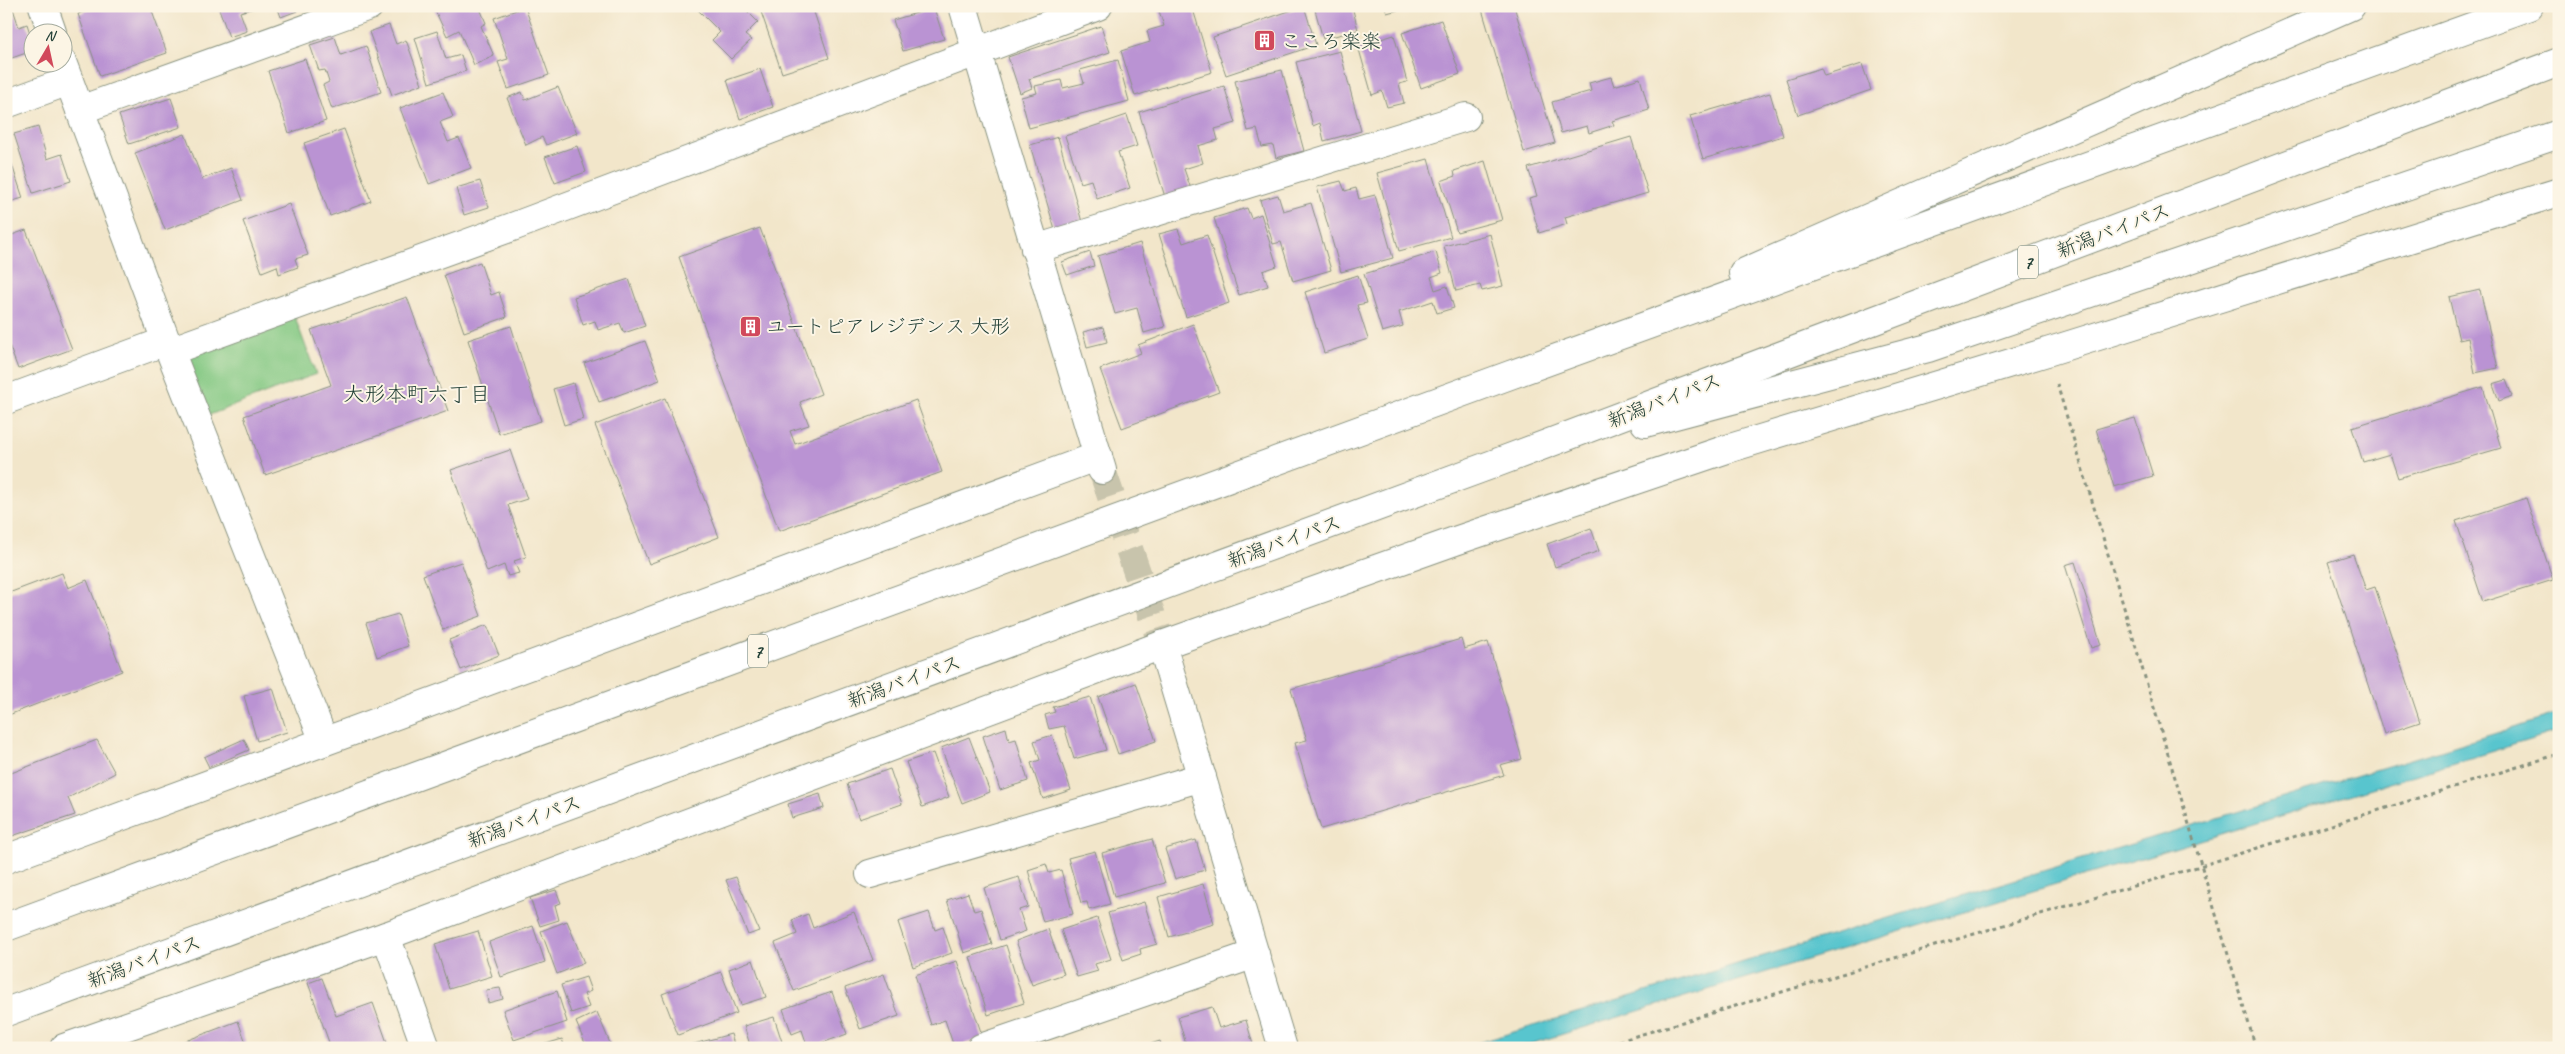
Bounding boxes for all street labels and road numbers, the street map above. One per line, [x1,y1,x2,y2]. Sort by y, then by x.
street label: 新潟バイパス [2053,197,2173,264]
road number: 7 [2018,246,2038,278]
street label: 新潟バイパス [1604,367,1724,434]
street label: 新潟バイパス [1224,509,1345,574]
road number: 7 [748,634,768,668]
street label: 新潟バイパス [844,649,965,714]
street label: 新潟バイパス [464,789,585,854]
street label: 新潟バイパス [84,929,205,994]

